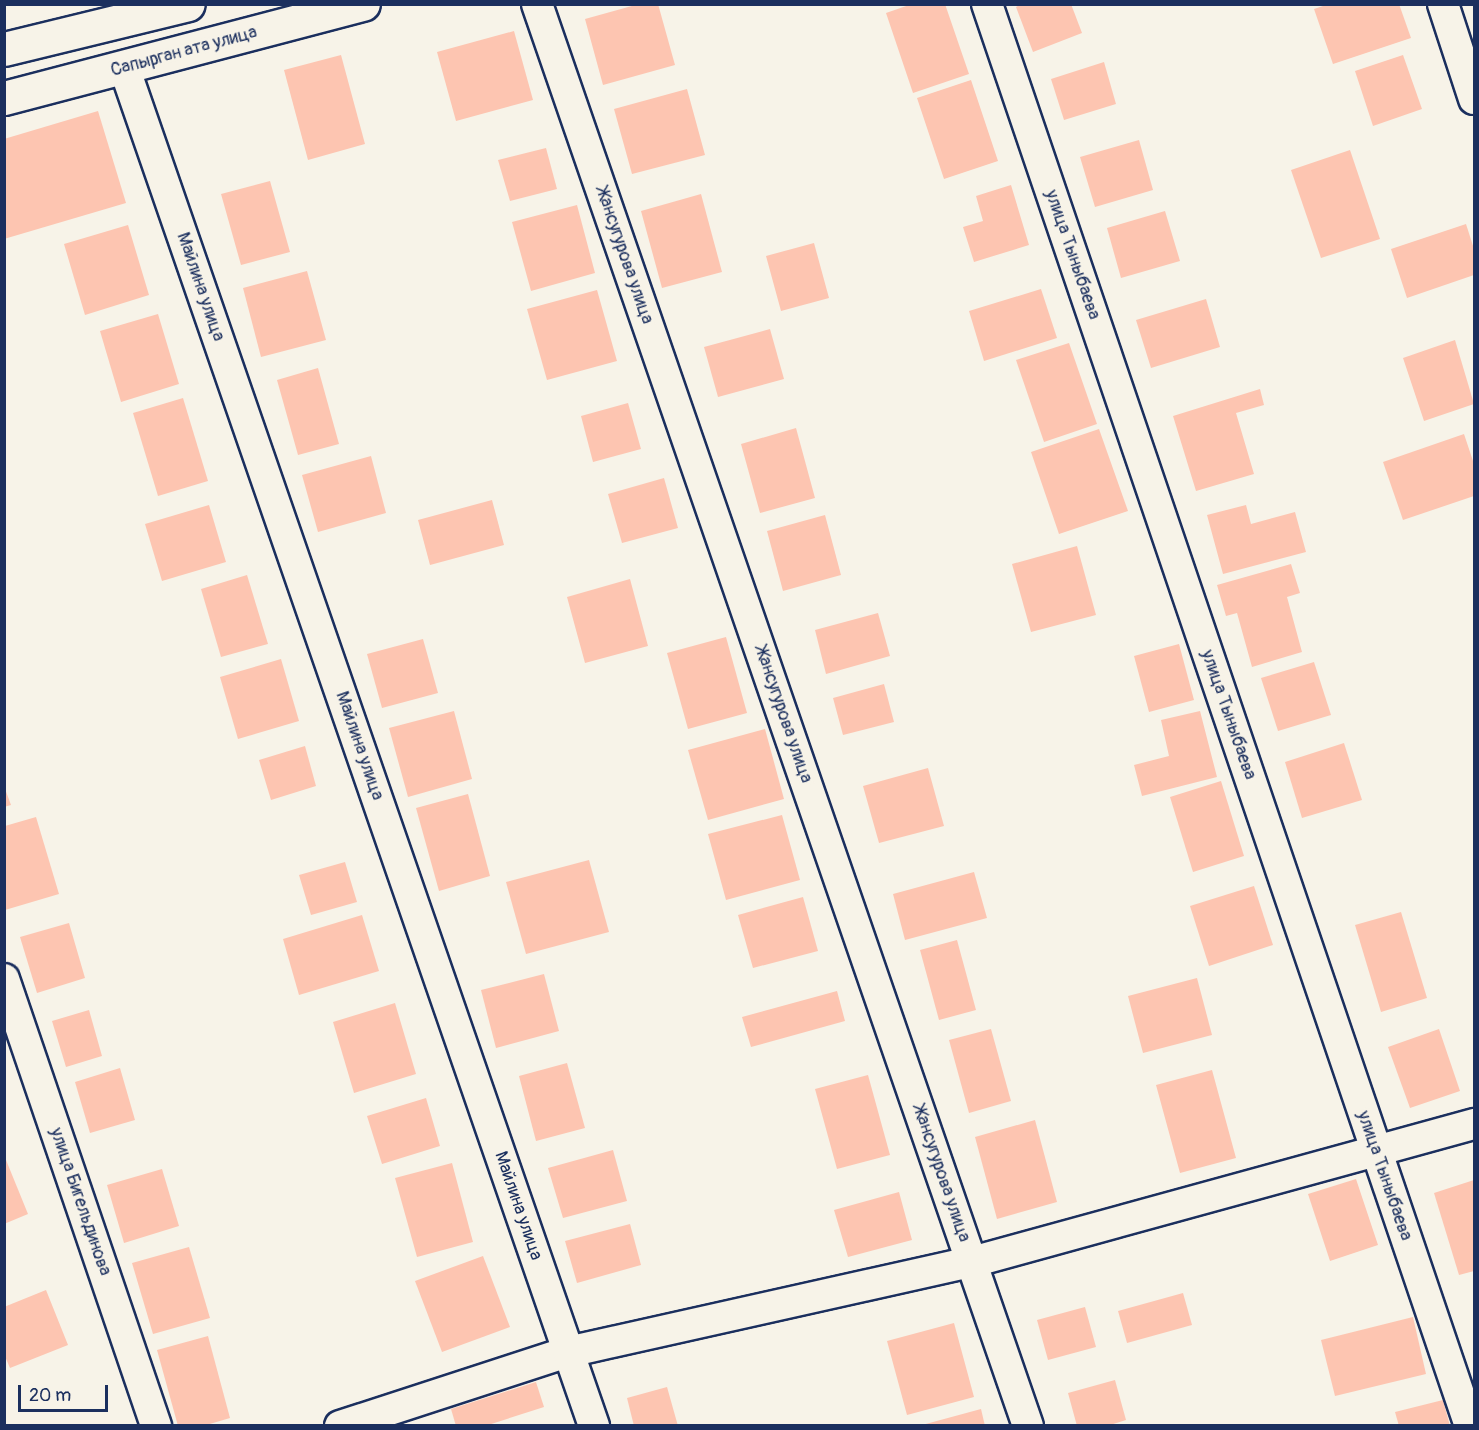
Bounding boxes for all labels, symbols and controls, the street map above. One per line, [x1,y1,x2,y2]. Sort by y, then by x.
street label: Сапырган ата улица [108,22,260,82]
street label: Жансугурова улица [591,185,657,327]
street label: улица Тыныбаева [1040,187,1104,323]
street label: Майлина улица [171,230,229,344]
street label: Жансугурова улица [750,644,816,786]
street label: улица Тыныбаева [1196,647,1260,783]
street label: Майлина улица [330,689,388,803]
street label: Жансугурова улица [908,1103,974,1245]
street label: улица Тыныбаева [1352,1108,1416,1244]
street label: улица Бигельдинова [45,1125,115,1279]
street label: Майлина улица [489,1149,547,1263]
scale bar [21,1373,111,1411]
text: 20 m [29,1384,71,1407]

